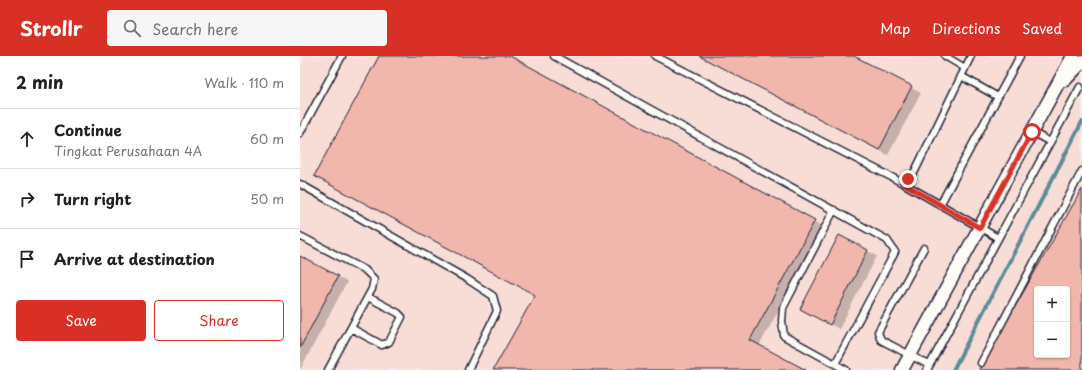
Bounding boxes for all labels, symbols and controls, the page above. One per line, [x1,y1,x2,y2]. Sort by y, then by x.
search box [107,10,387,46]
text: Strollr [20,14,83,42]
icon: search [121,17,143,39]
text: Search here [153,17,238,40]
text: Map [880,18,910,39]
text: Directions [932,18,1000,39]
text: Saved [1022,18,1062,39]
text: 2 min [16,69,63,95]
text: Walk · 110 m [205,73,284,92]
text: Continue [54,118,122,141]
route start [1023,123,1041,141]
icon: ahead [16,128,38,150]
text: 60 m [250,129,284,148]
text: Tingkat Perusahaan 4A [54,141,202,160]
route end [899,170,917,188]
text: Turn right [54,187,131,210]
icon: right [16,188,38,210]
text: 50 m [250,189,284,208]
text: Arrive at destination [54,247,215,270]
icon: arrive [16,248,38,270]
map controls [1034,286,1070,358]
button: + [1034,286,1070,322]
button: Save [16,300,146,341]
button: Share [154,300,284,341]
button: − [1034,322,1070,358]

